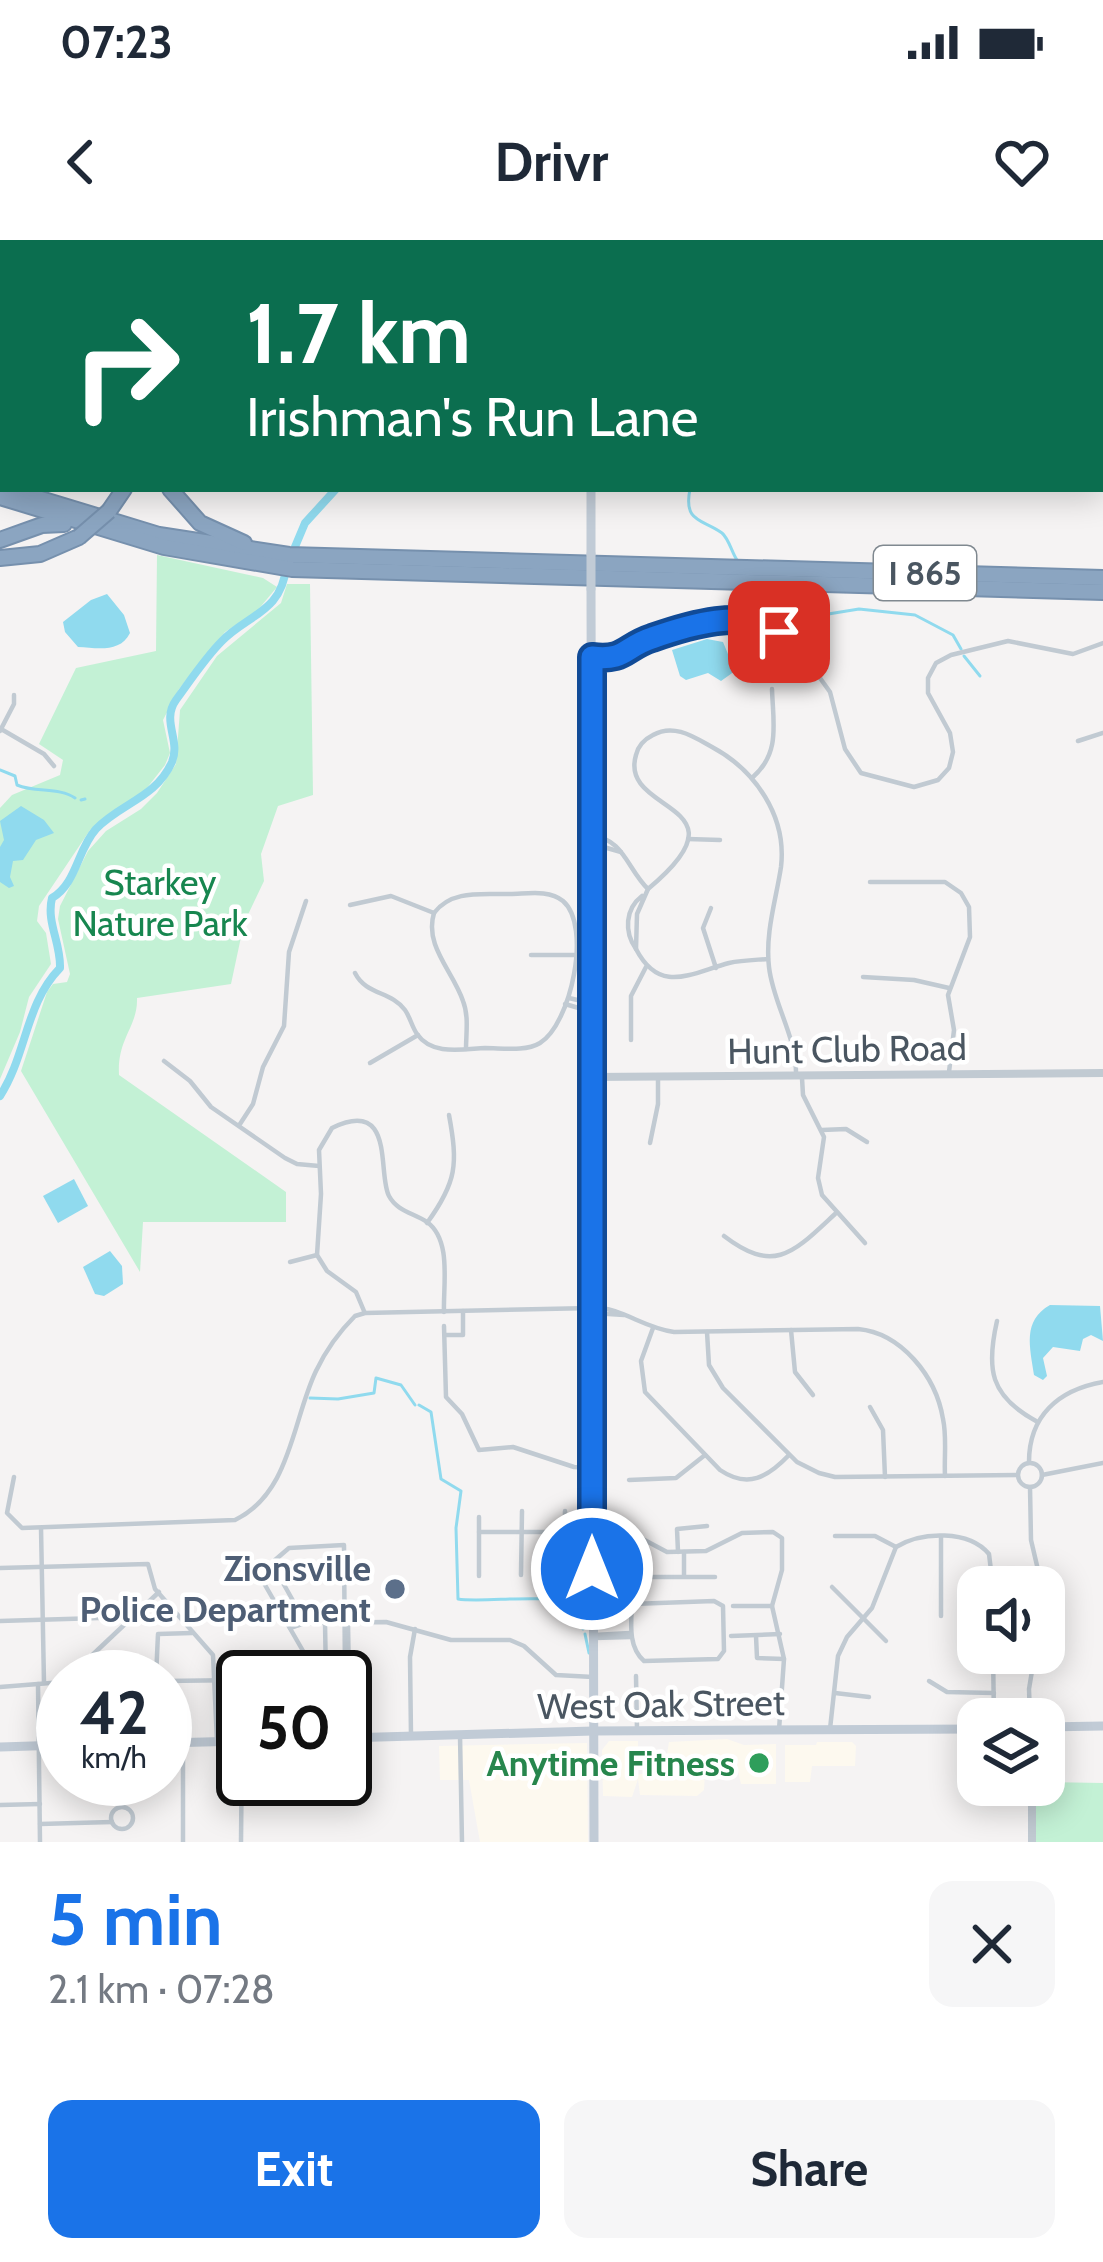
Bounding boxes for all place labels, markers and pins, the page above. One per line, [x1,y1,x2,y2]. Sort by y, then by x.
pin [728,581,830,683]
place label: Zionsville Police Department [80,1546,371,1631]
marker: Zionsville Police Department [382,1576,408,1602]
place label: Anytime Fitness [486,1741,735,1785]
marker: Anytime Fitness [746,1750,772,1776]

